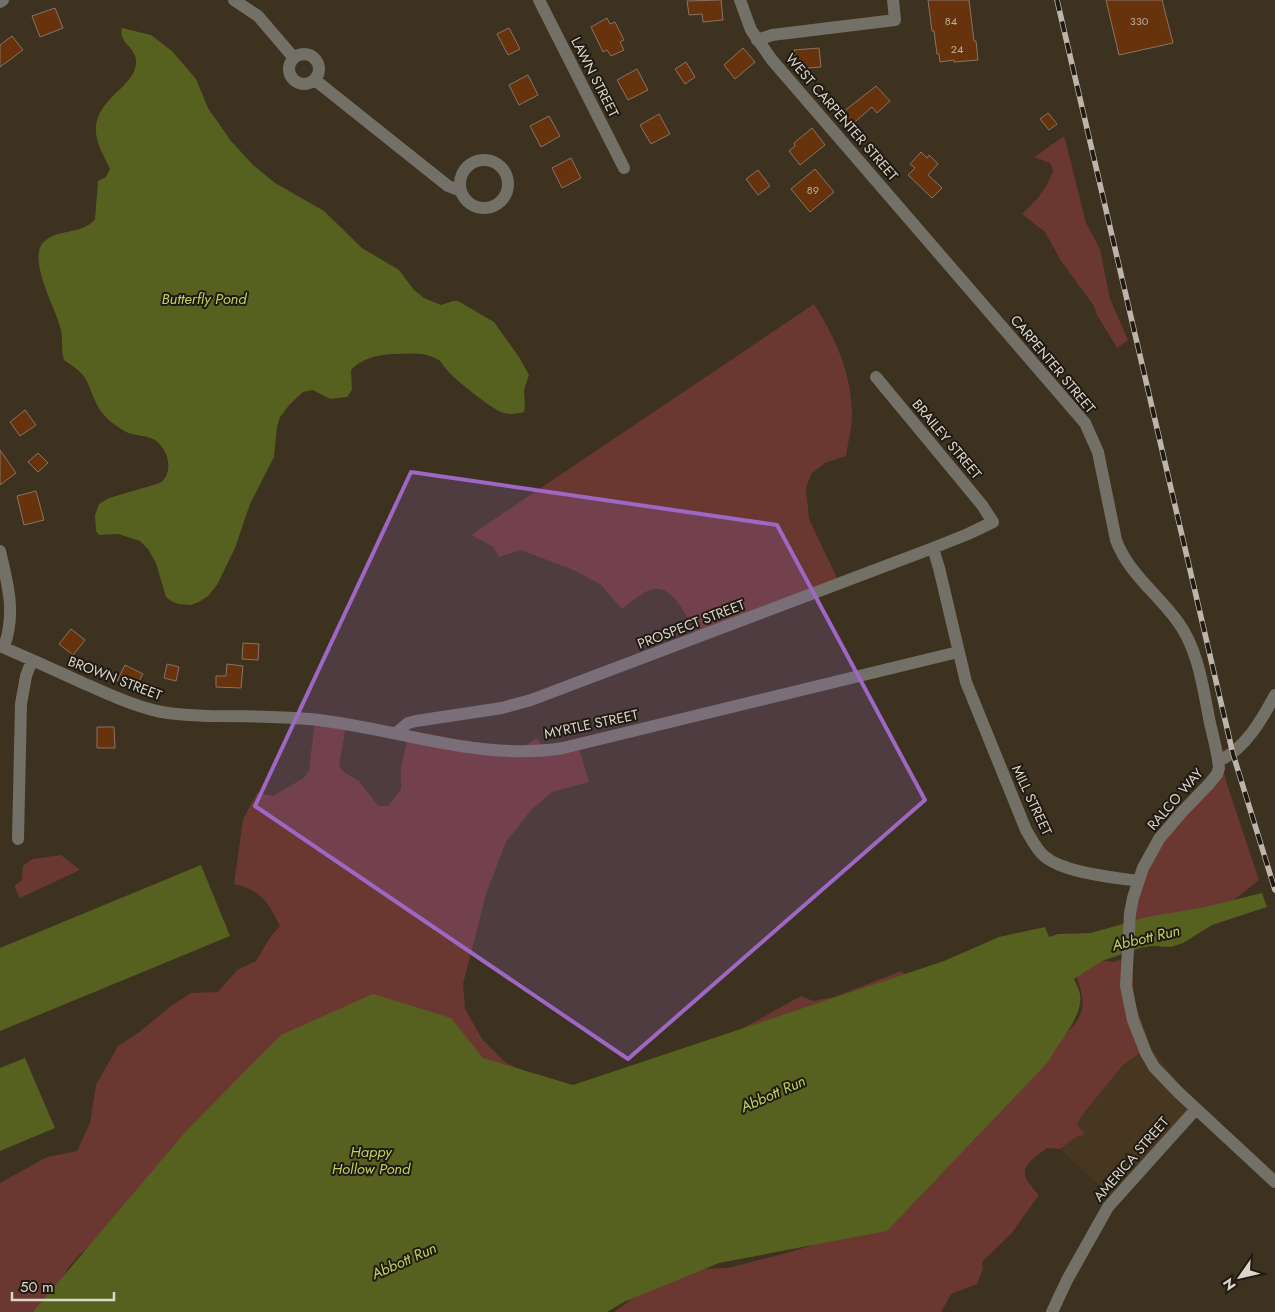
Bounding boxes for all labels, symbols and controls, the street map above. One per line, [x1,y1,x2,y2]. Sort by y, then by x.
house number: 84 [945,13,958,29]
house number: 330 [1130,13,1149,29]
street label: LAWN STREET [566,34,624,121]
house number: 24 [951,41,964,57]
street label: WEST CARPENTER STREET [781,49,903,185]
house number: 89 [807,182,819,198]
water label: Butterfly Pond [161,288,247,310]
street label: CARPENTER STREET [1006,311,1100,418]
street label: BRAILEY STREET [908,395,987,483]
street label: PROSPECT STREET [634,594,748,654]
street label: BROWN STREET [65,651,165,705]
street label: MYRTLE STREET [542,704,640,744]
street label: MILL STREET [1007,762,1057,839]
street label: RALCO WAY [1142,764,1208,834]
water label: Abbott Run [1109,920,1182,957]
water label: Abbott Run [736,1070,809,1119]
street label: AMERICA STREET [1089,1112,1174,1206]
water label: Happy Hollow Pond [332,1141,411,1180]
water label: Abbott Run [367,1237,440,1286]
north arrow [1215,1252,1265,1302]
scale bar [12,1270,115,1302]
text: N [1218,1274,1241,1294]
text: 50 m [20,1276,54,1298]

